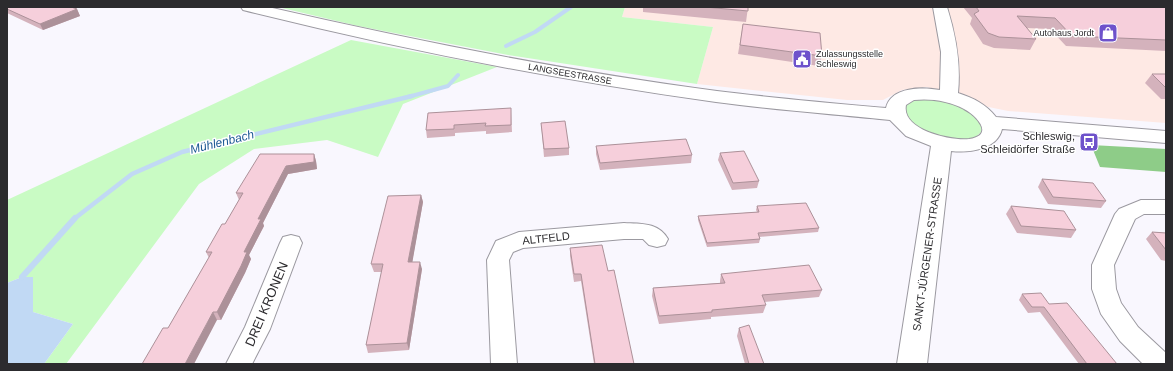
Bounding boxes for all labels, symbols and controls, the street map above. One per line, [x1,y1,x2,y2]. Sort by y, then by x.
shop icon: Autohaus Jordt [1097,22,1119,44]
place label: Autohaus Jordt [1033,28,1094,38]
public building icon: Zulassungsstelle Schleswig [791,48,813,70]
place label: Zulassungsstelle Schleswig [816,49,883,69]
street label: LANGSEESTRASSE [528,62,612,86]
water label: Mühlenbach [189,127,256,157]
place label: Schleswig, Schleidörfer Straße [980,130,1075,155]
bus stop icon: Schleswig, Schleidörfer Straße [1078,131,1100,153]
street label: SANKT-JÜRGENER-STRASSE [910,176,944,332]
street label: ALTFELD [522,230,570,246]
street label: DREI KRONEN [242,260,291,349]

